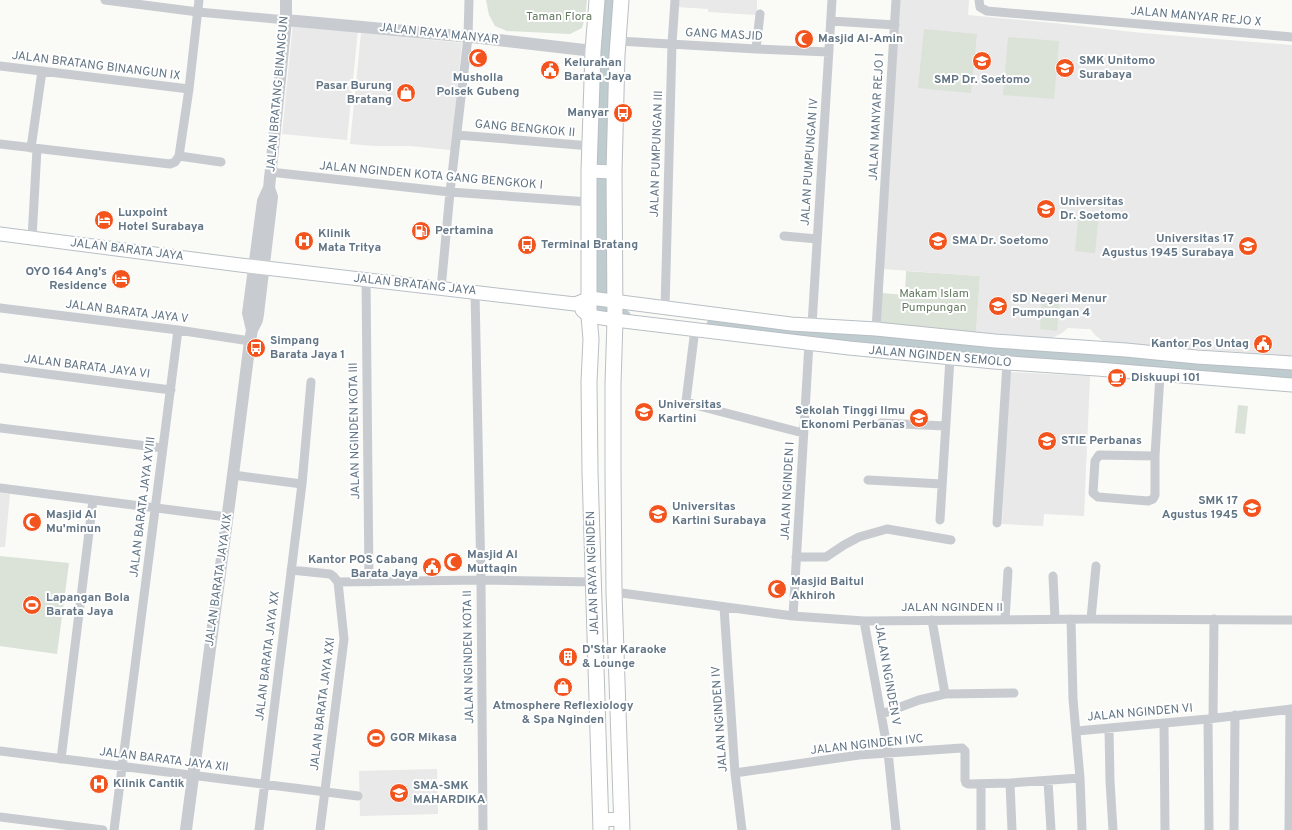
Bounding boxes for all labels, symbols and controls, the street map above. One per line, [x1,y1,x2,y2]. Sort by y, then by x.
street label: JALAN MANYAR REJO X [1130,3,1262,31]
park label: Taman Flora [526,9,592,25]
street label: JALAN BRATANG BINANGUN [263,15,293,173]
street label: JALAN RAYA MANYAR [378,20,500,48]
street label: GANG MASJID [685,25,763,45]
mosque icon: Masjid Al-Amin [793,28,815,50]
place label: Masjid Al-Amin [818,31,903,47]
mosque icon: Musholla Polsek Gubeng [467,47,489,69]
street label: JALAN BRATANG BINANGUN IX [11,48,181,84]
school or university icon: SMP Dr. Soetomo [971,50,993,72]
street label: JALAN MANYAR REJO I [866,53,888,181]
place label: SMK Unitomo Surabaya [1079,53,1155,83]
place label: Kelurahan Barata Jaya [564,55,631,85]
school or university icon: SMK Unitomo Surabaya [1054,57,1076,79]
public building icon: Kelurahan Barata Jaya [539,59,561,81]
place label: Musholla Polsek Gubeng [436,70,520,100]
place label: SMP Dr. Soetomo [934,72,1030,88]
place label: Pasar Burung Bratang [316,78,392,108]
shop icon: Pasar Burung Bratang [395,82,417,104]
street label: JALAN PUMPUNGAN III [647,90,667,218]
street label: JALAN PUMPUNGAN IV [798,97,822,226]
bus stop icon: Manyar [612,102,634,124]
place label: Manyar [567,105,609,121]
street label: GANG BENGKOK II [474,117,576,141]
street label: JALAN NGINDEN KOTA GANG BENGKOK I [318,158,544,194]
place label: Universitas Dr. Soetomo [1060,194,1129,224]
school or university icon: Universitas Dr. Soetomo [1035,198,1057,220]
place label: Luxpoint Hotel Surabaya [118,205,204,235]
hotel icon: Luxpoint Hotel Surabaya [93,209,115,231]
fuel station icon: Pertamina [410,220,432,242]
place label: Pertamina [435,223,493,239]
place label: Klinik Mata Tritya [318,226,381,256]
hospital icon: Klinik Mata Tritya [293,230,315,252]
school or university icon: SMA Dr. Soetomo [927,230,949,252]
place label: Universitas 17 Agustus 1945 Surabaya [1102,231,1234,261]
place label: SMA Dr. Soetomo [952,233,1049,249]
bus stop icon: Terminal Bratang [516,234,538,256]
street label: JALAN BARATA JAYA [69,235,185,265]
school or university icon: Universitas 17 Agustus 1945 Surabaya [1237,235,1259,257]
place label: Terminal Bratang [541,237,638,253]
place label: OYO 164 Ang's Residence [25,264,107,294]
hotel icon: OYO 164 Ang's Residence [110,268,132,290]
street label: JALAN BRATANG JAYA [353,271,477,299]
park label: Makam Islam Pumpungan [899,286,969,316]
place label: SD Negeri Menur Pumpungan 4 [1012,291,1107,321]
school or university icon: SD Negeri Menur Pumpungan 4 [987,295,1009,317]
street label: JALAN BARATA JAYA V [65,297,190,328]
place label: Simpang Barata Jaya 1 [270,333,345,363]
public building icon: Kantor Pos Untag [1252,333,1274,355]
place label: Kantor Pos Untag [1151,336,1249,352]
bus stop icon: Simpang Barata Jaya 1 [245,337,267,359]
street label: JALAN NGINDEN SEMOLO [868,343,1012,371]
street label: JALAN BARATA JAYA VI [23,351,151,383]
street label: JALAN NGINDEN KOTA III [346,362,364,500]
cafe icon: Diskuupi 101 [1106,367,1128,389]
place label: Diskuupi 101 [1131,370,1200,386]
place label: Universitas Kartini [658,397,722,427]
school or university icon: Universitas Kartini [633,401,655,423]
place label: Sekolah Tinggi Ilmu Ekonomi Perbanas [795,403,905,433]
school or university icon: Sekolah Tinggi Ilmu Ekonomi Perbanas [908,407,930,429]
school or university icon: STIE Perbanas [1036,430,1058,452]
place label: STIE Perbanas [1061,433,1142,449]
street label: JALAN BARATA JAYA XVIII [126,436,160,578]
street label: JALAN NGINDEN I [777,441,799,541]
place label: SMK 17 Agustus 1945 [1162,493,1238,523]
school or university icon: SMK 17 Agustus 1945 [1241,497,1263,519]
place label: Universitas Kartini Surabaya [672,499,766,529]
school or university icon: Universitas Kartini Surabaya [647,503,669,525]
place label: Masjid Al Mu'minun [46,507,101,537]
mosque icon: Masjid Al Mu'minun [21,511,43,533]
street label: JALAN RAYA NGINDEN [583,511,603,635]
street label: JALAN BARATA JAYA XIX [202,513,236,647]
place label: Masjid Al Muttaqin [467,547,518,577]
mosque icon: Masjid Al Muttaqin [442,551,464,573]
place label: Kantor POS Cabang Barata Jaya [308,552,418,582]
public building icon: Kantor POS Cabang Barata Jaya [421,556,443,578]
place label: Masjid Baitul Akhiroh [791,574,864,604]
mosque icon: Masjid Baitul Akhiroh [766,578,788,600]
place label: Lapangan Bola Barata Jaya [46,590,130,620]
street label: JALAN BARATA JAYA XX [252,590,284,722]
street label: JALAN NGINDEN KOTA II [460,590,478,724]
sports icon: Lapangan Bola Barata Jaya [21,594,43,616]
street label: JALAN NGINDEN II [901,600,1003,616]
street label: JALAN NGINDEN V [870,623,904,727]
street label: JALAN BARATA JAYA XXI [307,636,339,772]
place label: D'Star Karaoke & Lounge [582,642,667,672]
building icon: D'Star Karaoke & Lounge [557,646,579,668]
street label: JALAN NGINDEN IV [708,665,732,773]
shop icon: Atmosphere Reflexiology & Spa Nginden [552,676,574,698]
place label: Atmosphere Reflexiology & Spa Nginden [493,698,634,728]
street label: JALAN NGINDEN VI [1087,700,1193,726]
sports icon: GOR Mikasa [365,727,387,749]
place label: GOR Mikasa [390,730,457,746]
street label: JALAN NGINDEN IVC [810,731,925,759]
street label: JALAN BARATA JAYA XII [98,744,230,776]
hospital icon: Klinik Cantik [88,773,110,795]
place label: Klinik Cantik [113,776,185,792]
place label: SMA-SMK MAHARDIKA [413,778,486,808]
school or university icon: SMA-SMK MAHARDIKA [388,782,410,804]

